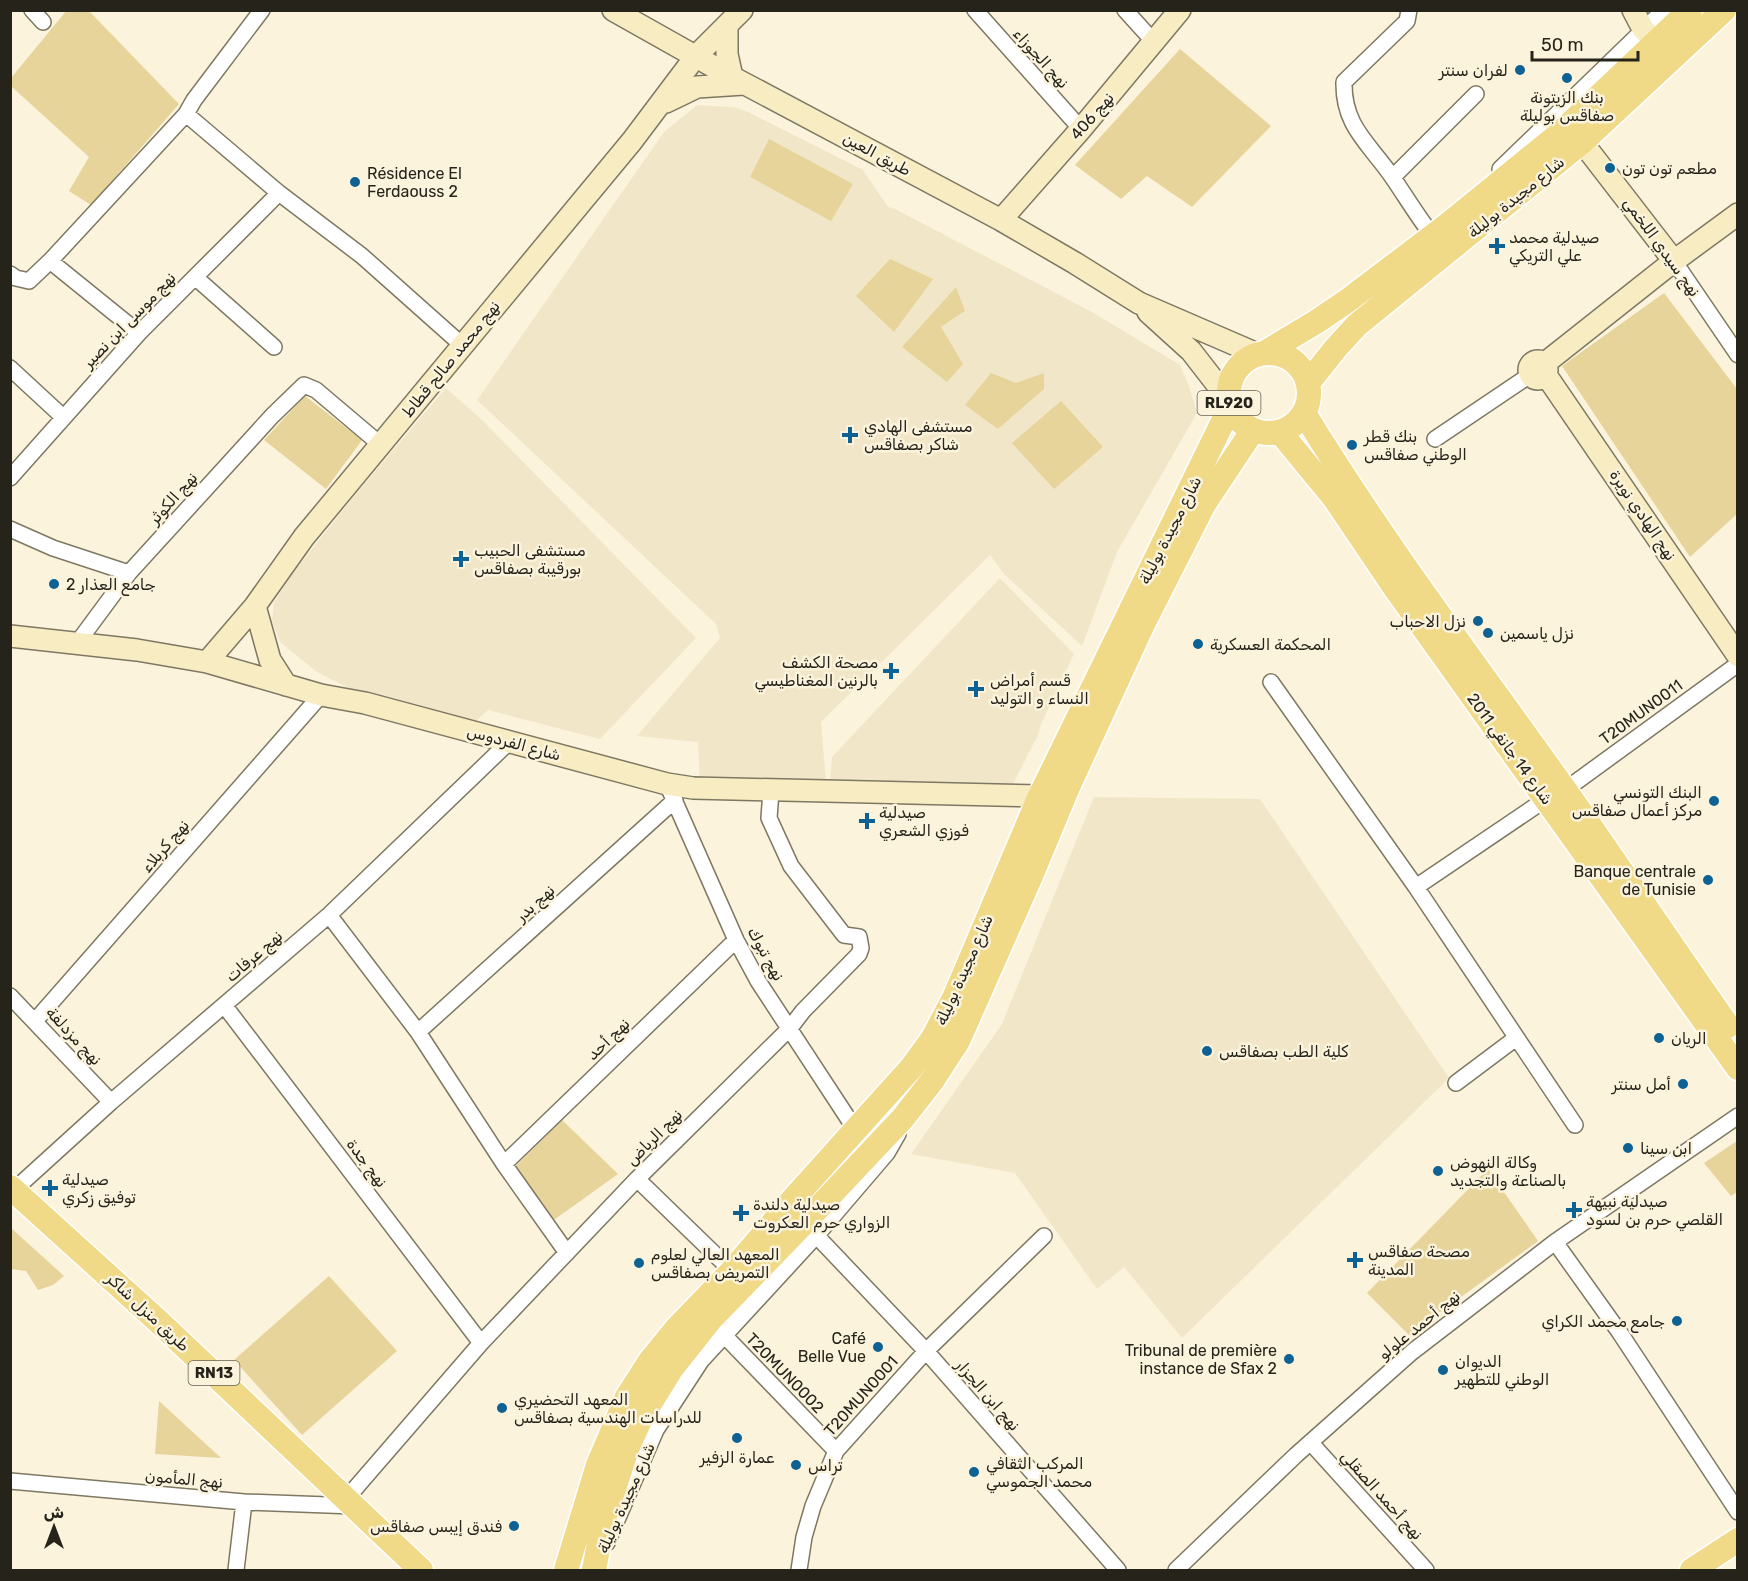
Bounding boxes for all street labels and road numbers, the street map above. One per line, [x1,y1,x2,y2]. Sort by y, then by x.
street label: نهج الجوزاء [1008,24,1073,93]
street label: نهج 406 [1066,88,1119,145]
street label: طريق العين [839,128,914,181]
street label: شارع مجيدة بوليلة [1464,152,1569,243]
street label: نهج سيدي اللخمي [1617,194,1704,302]
street label: نهج موسى ابن نصير [78,268,181,374]
street label: نهج محمد صالح قطاط [398,297,505,422]
road number: RL920 [1198,391,1260,415]
street label: نهج الهادي نويرة [1604,466,1680,565]
street label: نهج الكوثر [144,468,203,530]
street label: شارع مجيدة بوليلة [1135,473,1207,588]
street label: T20MUN0011 [1596,676,1686,748]
street label: شارع 14 جانفي 2011 [1461,690,1557,810]
street label: شارع الفردوس [464,721,563,767]
street label: نهج كربلاء [137,816,195,878]
street label: نهج بدر [511,880,560,928]
street label: شارع مجيدة بوليلة [931,912,999,1029]
street label: نهج تبوك [742,924,789,985]
street label: نهج عرفات [222,926,288,987]
street label: نهج مزدلفة [41,1003,106,1071]
street label: نهج أحد [582,1014,635,1066]
street label: نهج الرياض [622,1105,688,1171]
street label: نهج جدة [341,1135,391,1192]
street label: طريق منزل شاكر [101,1268,193,1356]
street label: نهج أحمد علولو [1374,1286,1465,1365]
street label: T20MUN0002 [742,1329,828,1417]
street label: T20MUN0001 [820,1352,902,1440]
street label: نهج ابن الجزار [950,1355,1024,1436]
road number: RN13 [188,1361,240,1385]
street label: شارع مجيدة بوليلة [593,1440,661,1557]
street label: نهج أحمد الصقلي [1335,1446,1427,1546]
street label: نهج المأمون [144,1466,224,1494]

